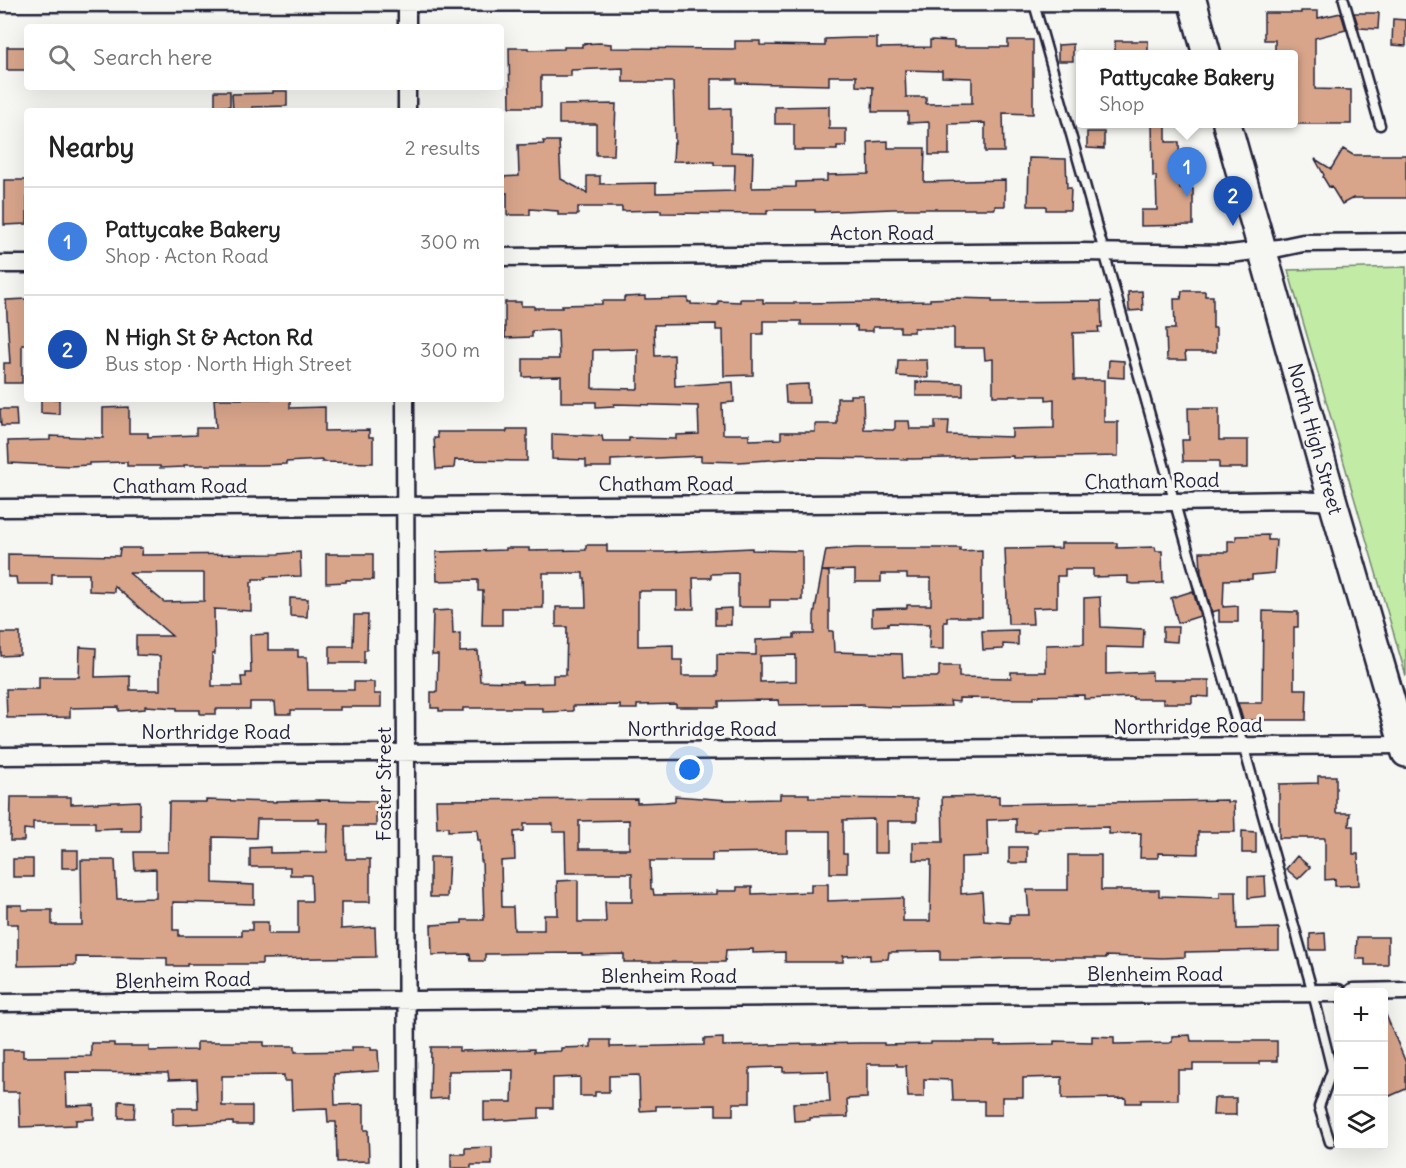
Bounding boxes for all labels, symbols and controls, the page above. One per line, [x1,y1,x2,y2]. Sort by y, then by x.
search box [24,24,504,90]
icon: search [45,41,78,74]
text: Search here [93,43,212,71]
popup [1076,50,1298,128]
text: Pattycake Bakery [1099,63,1275,91]
text: Shop [1099,91,1144,116]
text: Nearby [48,131,134,164]
text: 2 results [405,135,480,160]
pin: 1 [1168,148,1206,197]
pin: 2 [1214,176,1252,226]
text: Pattycake Bakery [105,215,281,243]
street label: Acton Road [830,220,934,245]
text: 1 [64,229,71,254]
text: 300 m [420,229,480,254]
text: Shop · Acton Road [105,243,269,268]
text: N High St & Acton Rd [105,323,313,351]
text: 2 [62,337,73,362]
text: 300 m [420,337,480,362]
text: Bus stop · North High Street [105,351,352,376]
street label: North High Street [1283,360,1349,517]
street label: Chatham Road [1084,467,1220,494]
street label: Chatham Road [598,471,734,496]
street label: Chatham Road [112,473,248,498]
street label: Northridge Road [1113,712,1263,739]
street label: Northridge Road [627,716,777,741]
street label: Northridge Road [141,719,291,744]
street label: Foster Street [371,727,396,841]
your location [675,755,704,784]
street label: Blenheim Road [1087,961,1223,986]
street label: Blenheim Road [601,963,737,988]
street label: Blenheim Road [115,966,251,993]
map controls [1334,988,1388,1150]
button: + [1334,988,1388,1042]
button: − [1334,1042,1388,1096]
button: layers [1334,1096,1388,1150]

